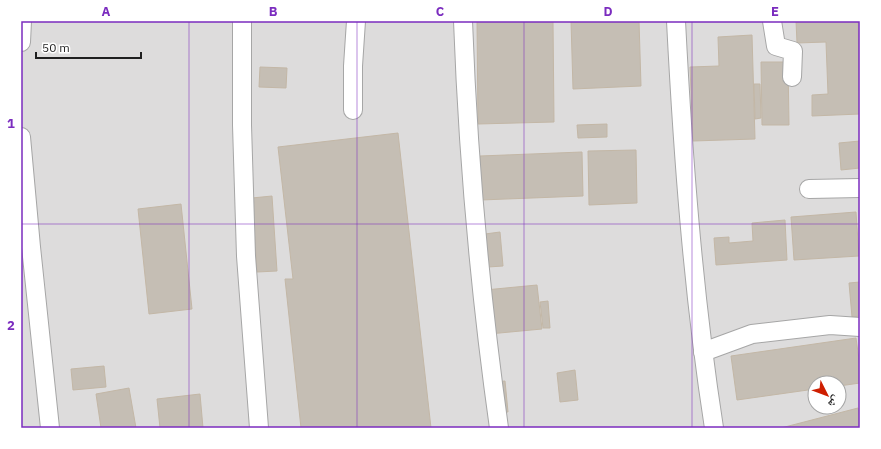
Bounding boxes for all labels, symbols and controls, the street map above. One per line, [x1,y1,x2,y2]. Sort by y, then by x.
text: A [102,3,111,20]
text: B [269,3,278,20]
text: C [436,3,445,20]
text: D [603,3,613,20]
text: E [771,3,779,20]
scale bar [36,34,141,60]
text: 50 m [42,40,70,55]
text: 1 [7,115,15,132]
text: 2 [7,317,15,334]
north arrow [807,375,847,415]
text: ش [824,392,844,411]

